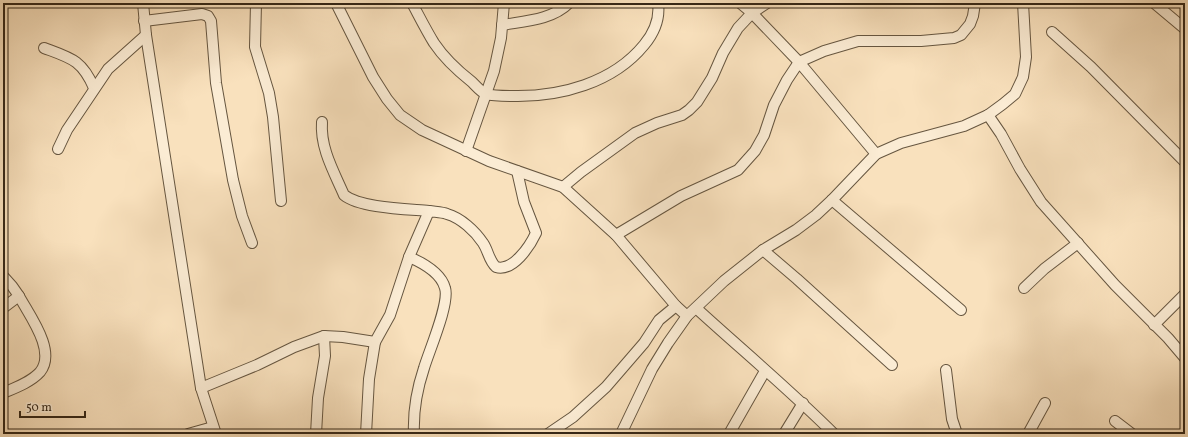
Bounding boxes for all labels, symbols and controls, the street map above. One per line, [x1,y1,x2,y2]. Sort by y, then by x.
scale bar [20,393,85,419]
text: 50 m [26,400,52,416]

